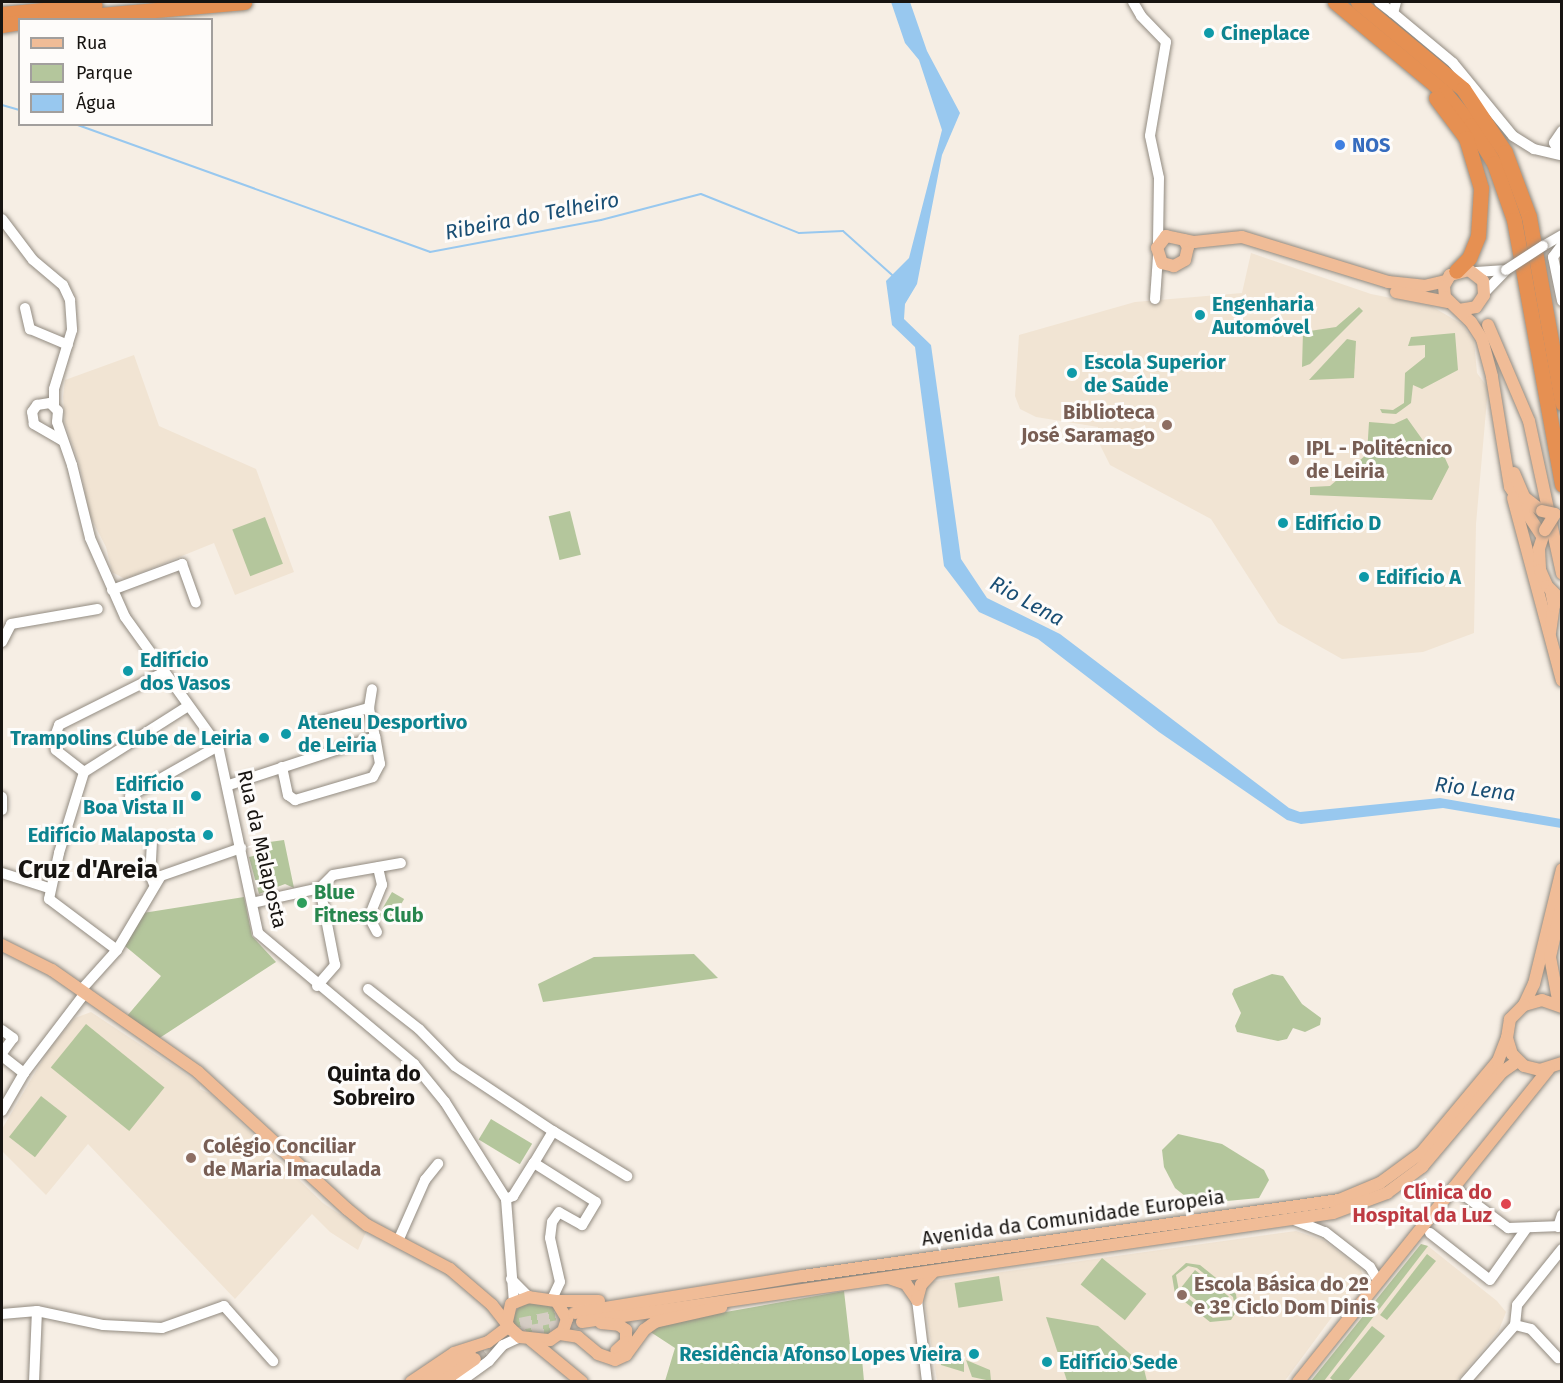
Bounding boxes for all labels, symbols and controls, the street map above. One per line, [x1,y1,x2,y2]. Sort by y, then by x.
legend [18,18,213,126]
place label: Cineplace [1221,21,1310,45]
marker: Cineplace [1202,26,1216,40]
text: Rua [76,32,107,54]
text: Parque [76,62,133,84]
text: Água [76,92,116,114]
place label: NOS [1352,133,1391,157]
marker: NOS [1333,138,1347,152]
water label: Ribeira do Telheiro [443,187,621,245]
place label: Engenharia Automóvel [1212,292,1314,339]
marker: Engenharia Automóvel [1193,308,1207,322]
place label: Escola Superior de Saúde [1084,350,1226,397]
marker: Escola Superior de Saúde [1065,366,1079,380]
place label: Biblioteca José Saramago [1021,401,1155,448]
marker: Biblioteca José Saramago [1160,418,1174,432]
place label: IPL - Politécnico de Leiria [1306,436,1452,483]
marker: IPL - Politécnico de Leiria [1287,453,1301,467]
place label: Edifício D [1295,511,1381,535]
marker: Edifício D [1276,516,1290,530]
place label: Edifício A [1376,565,1461,589]
water label: Rio Lena [986,570,1068,632]
marker: Edifício A [1357,570,1371,584]
place label: Edifício dos Vasos [140,648,230,695]
marker: Edifício dos Vasos [121,664,135,678]
place label: Ateneu Desportivo de Leiria [298,710,467,757]
place label: Trampolins Clube de Leiria [10,726,252,750]
marker: Ateneu Desportivo de Leiria [279,727,293,741]
marker: Trampolins Clube de Leiria [257,731,271,745]
street label: Rua da Malaposta [232,767,292,931]
place label: Edifício Boa Vista II [83,772,184,819]
water label: Rio Lena [1433,772,1517,806]
marker: Edifício Boa Vista II [189,789,203,803]
place label: Edifício Malaposta [28,823,196,847]
marker: Edifício Malaposta [201,828,215,842]
district label: Cruz d'Areia [18,854,158,886]
place label: Blue Fitness Club [314,880,424,927]
marker: Blue Fitness Club [295,896,309,910]
district label: Quinta do Sobreiro [327,1061,421,1111]
place label: Colégio Conciliar de Maria Imaculada [203,1134,381,1181]
marker: Colégio Conciliar de Maria Imaculada [184,1151,198,1165]
place label: Clínica do Hospital da Luz [1353,1180,1492,1227]
street label: Avenida da Comunidade Europeia [920,1185,1226,1251]
marker: Clínica do Hospital da Luz [1497,1195,1515,1213]
place label: Escola Básica do 2º e 3º Ciclo Dom Dinis [1194,1272,1376,1319]
marker: Escola Básica do 2º e 3º Ciclo Dom Dinis [1175,1288,1189,1302]
place label: Residência Afonso Lopes Vieira [679,1342,962,1366]
marker: Residência Afonso Lopes Vieira [967,1347,981,1361]
place label: Edifício Sede [1059,1350,1178,1374]
marker: Edifício Sede [1040,1355,1054,1369]

